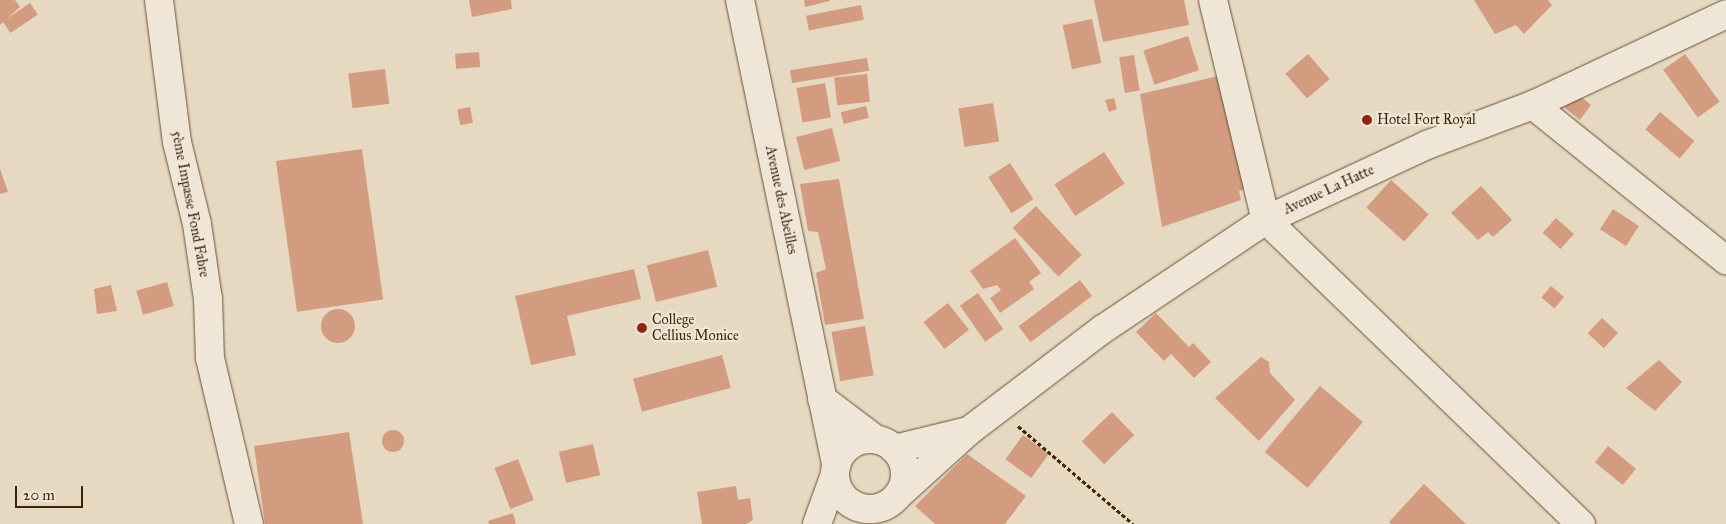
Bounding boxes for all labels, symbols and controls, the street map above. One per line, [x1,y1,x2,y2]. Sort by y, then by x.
place label: Hotel Fort Royal [1377,112,1476,128]
marker: Hotel Fort Royal [1361,114,1373,126]
street label: 5ème Impasse Fond Fabre [168,129,212,279]
street label: Avenue des Abeilles [761,144,801,256]
street label: Avenue La Hatte [1281,162,1377,218]
place label: College Cellius Monice [652,312,739,344]
marker: College Cellius Monice [636,322,648,334]
scale bar [18,476,85,508]
text: 20 m [23,486,55,504]

